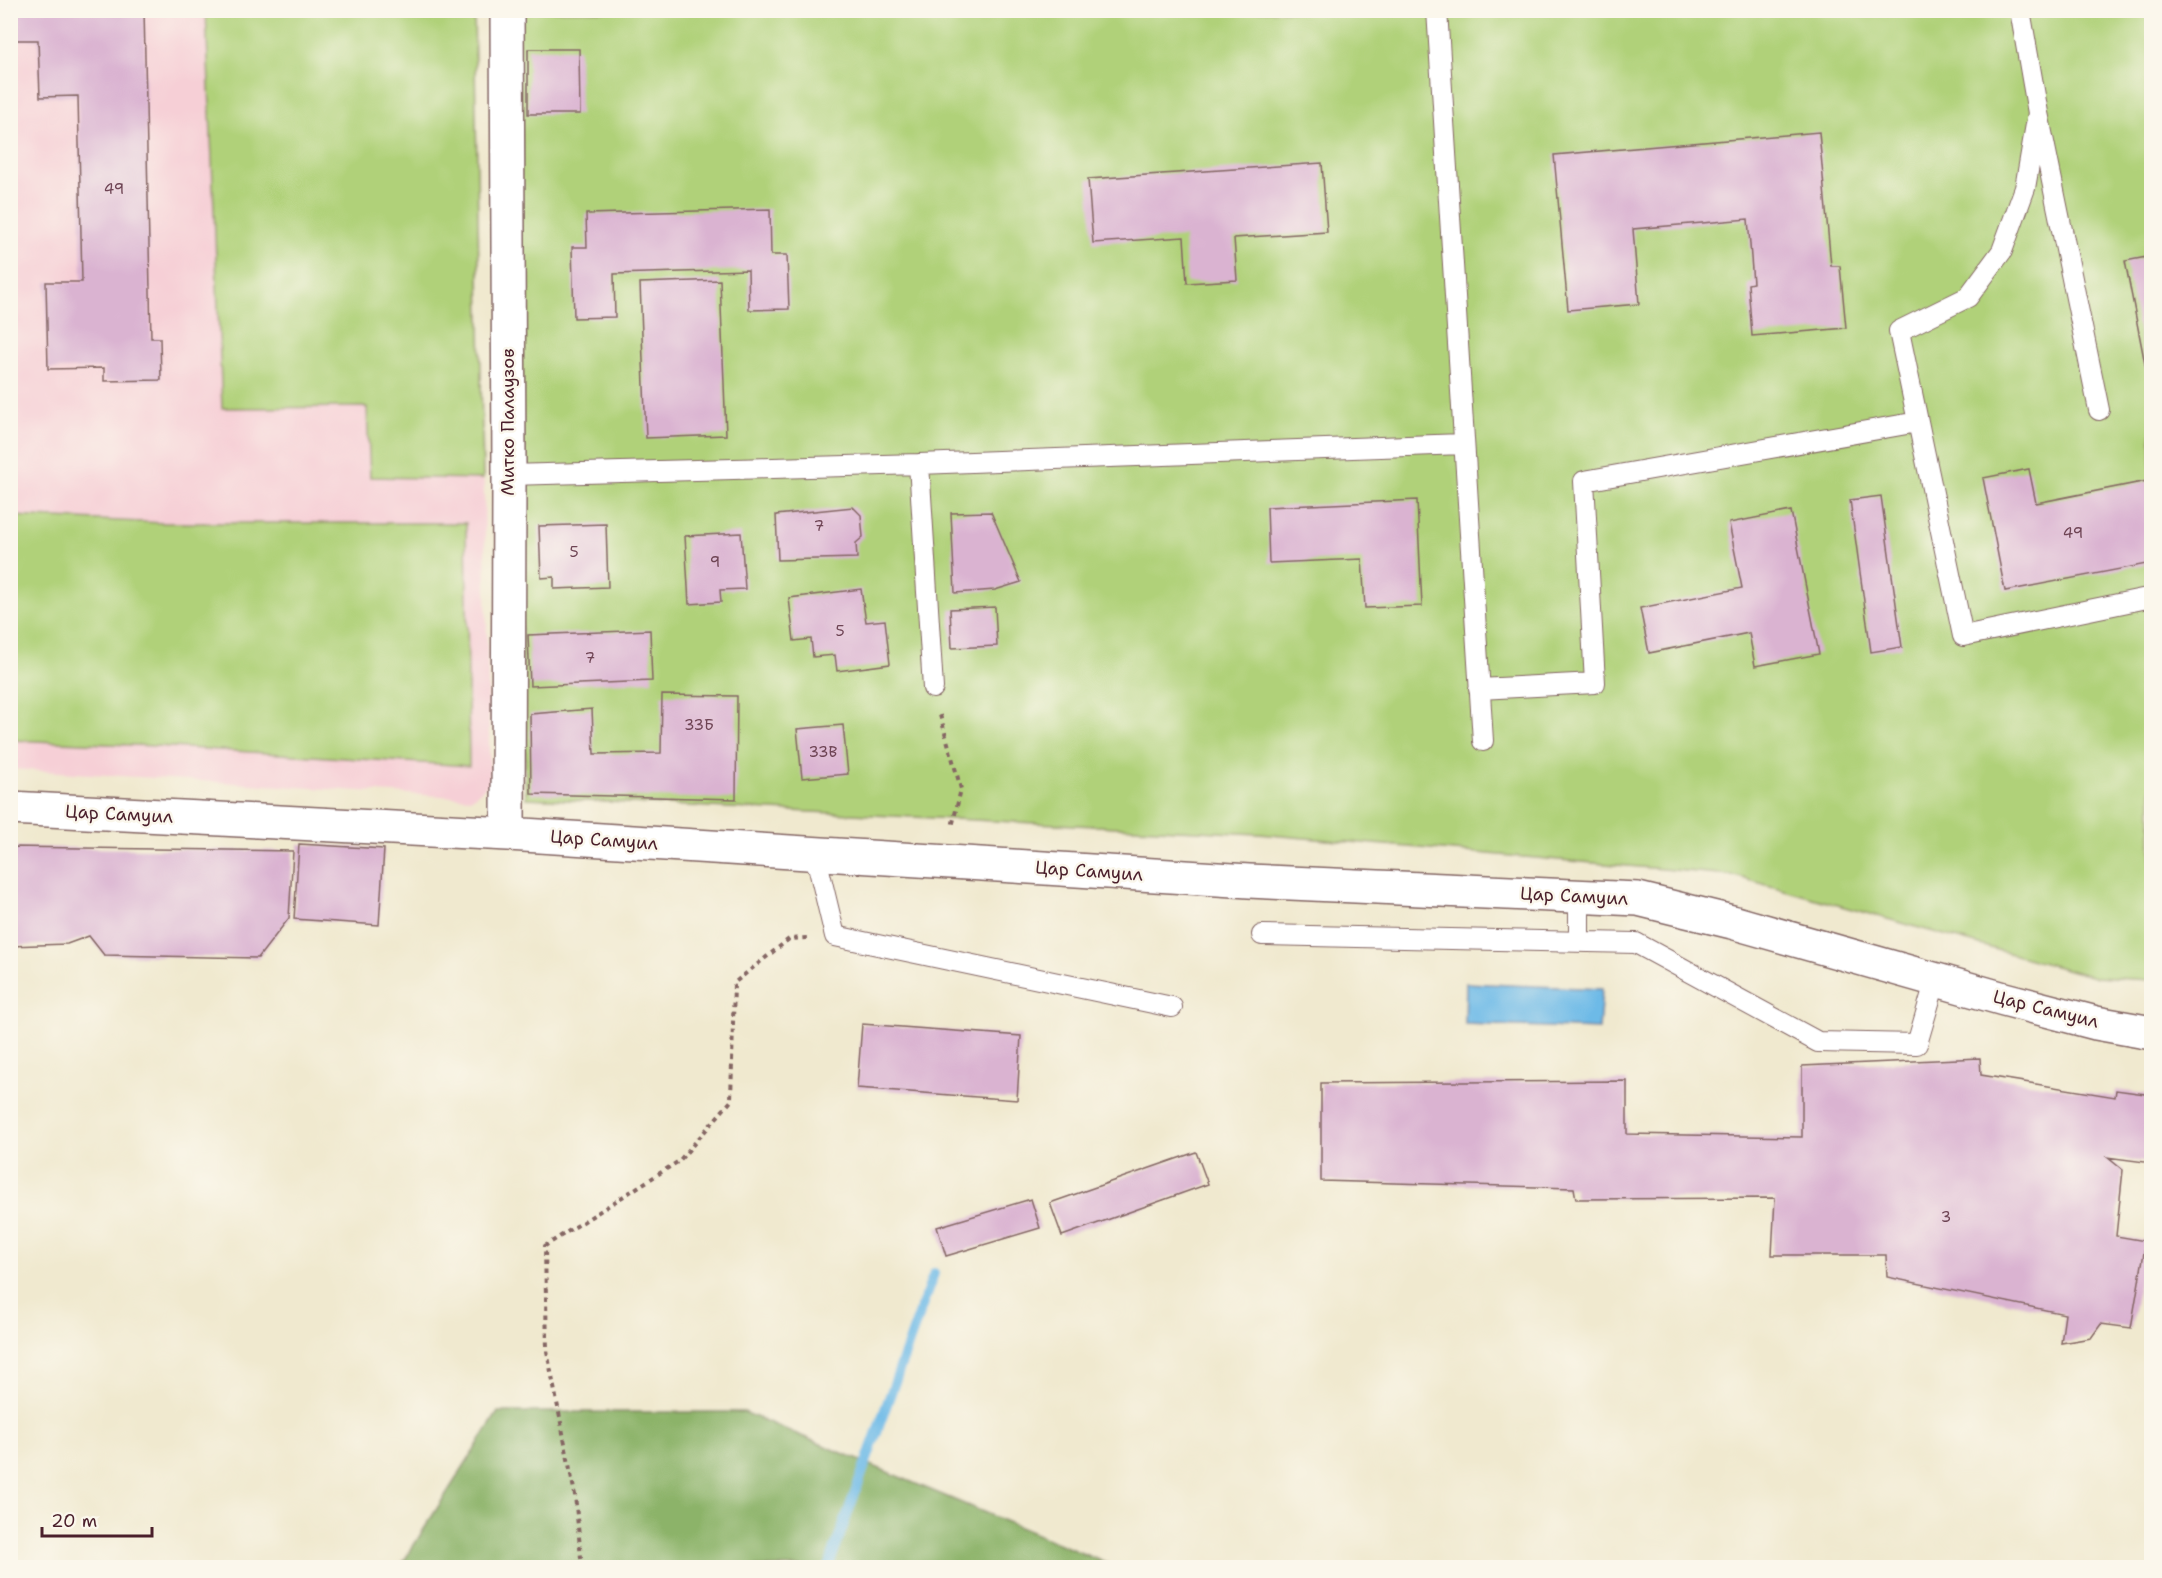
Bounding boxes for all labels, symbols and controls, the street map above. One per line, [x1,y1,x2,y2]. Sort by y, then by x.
house number: 49 [104,179,124,199]
street label: Митко Палаузов [496,348,520,496]
house number: 7 [814,516,824,536]
house number: 49 [2063,523,2083,543]
house number: 5 [569,542,579,562]
house number: 9 [710,552,720,572]
house number: 5 [835,621,845,641]
house number: 7 [585,648,595,668]
house number: 33Б [684,715,714,735]
house number: 33В [809,742,838,762]
street label: Цар Самуил [64,799,174,829]
street label: Цар Самуил [549,824,659,856]
street label: Цар Самуил [1034,855,1144,887]
street label: Цар Самуил [1519,881,1629,911]
street label: Цар Самуил [1991,984,2101,1034]
house number: 3 [1941,1207,1951,1227]
scale bar [42,1500,152,1538]
text: 20 m [51,1509,97,1533]

